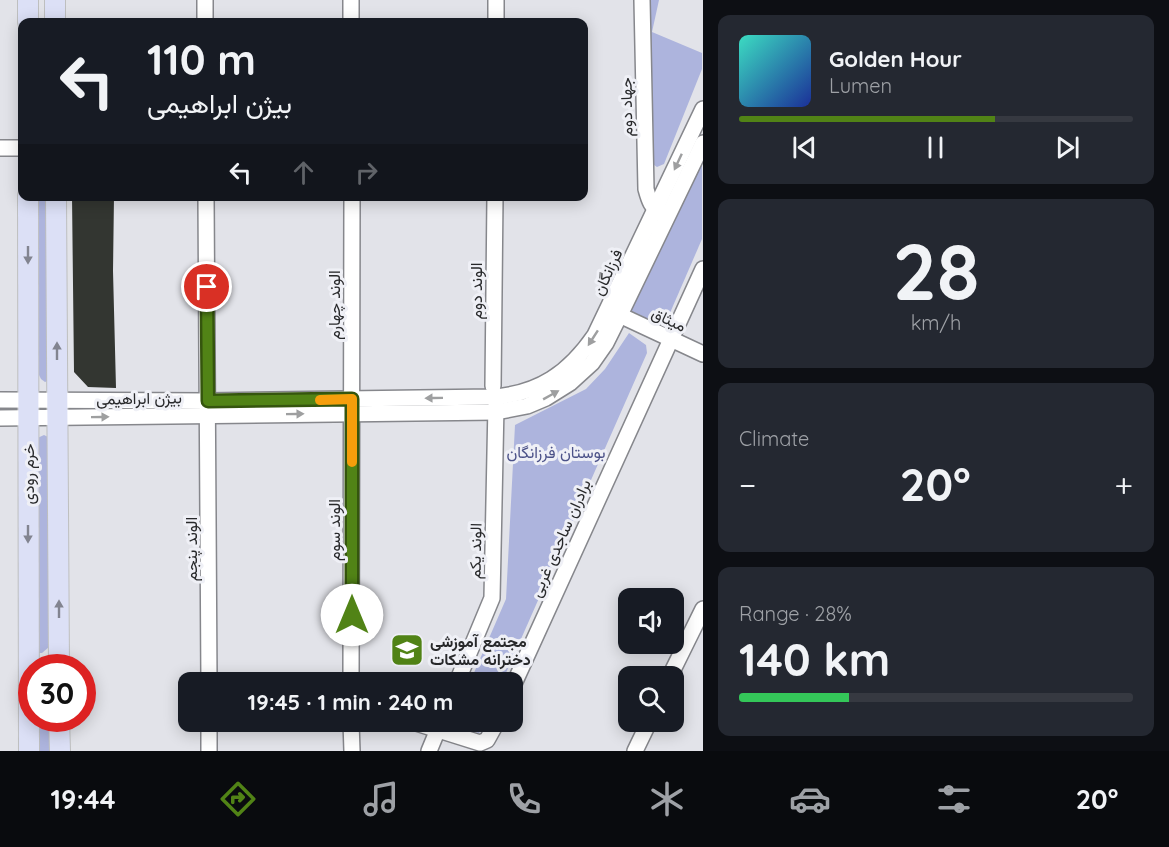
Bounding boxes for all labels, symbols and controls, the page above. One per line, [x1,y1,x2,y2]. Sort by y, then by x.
text: 110 m [147,33,256,86]
icon: left [48,42,126,120]
text: Golden Hour [829,45,962,73]
text: Lumen [829,73,892,98]
street label: جهاد دوم [615,77,638,137]
text: بیژن ابراهیمی [147,86,292,120]
icon: previous [788,131,821,164]
icon: pause [919,131,952,164]
icon: next [1051,131,1084,164]
one-way arrow [673,154,682,171]
icon: left [224,156,257,189]
icon: ahead [287,156,320,189]
icon: right [350,156,383,189]
text: 28 [892,222,980,320]
one-way arrow [23,245,33,264]
street label: فرزانگان [588,246,627,299]
pin [181,261,232,312]
street label: الوند دوم [466,262,487,320]
icon: arrive [190,270,223,303]
street label: الوند چهارم [324,270,346,340]
street label: میثاق [649,302,689,336]
text: km/h [911,310,961,335]
one-way arrow [587,329,599,345]
one-way arrow [52,342,62,361]
street label: بیژن ابراهیمی [96,387,182,410]
one-way arrow [543,390,560,400]
one-way arrow [424,393,443,403]
one-way arrow [286,409,305,419]
one-way arrow [91,412,110,422]
text: Climate [739,426,809,451]
park label: بوستان فرزانگان [506,442,606,463]
street label: خرم رودی [18,443,39,504]
text: 20° [900,456,971,512]
text: − [739,464,756,505]
text: + [1114,464,1133,505]
street label: برادران ساجدی غربی [525,476,596,600]
street label: الوند سوم [324,499,345,561]
street label: الوند پنجم [181,517,203,581]
street label: الوند یکم [465,523,486,579]
one-way arrow [23,524,33,543]
position arrow [320,583,384,647]
map controls [618,588,684,732]
button: sound [618,588,684,654]
one-way arrow [54,600,64,619]
text: Range · 28% [739,601,852,626]
place label: مجتمع آموزشی دخترانه مشکات [430,631,531,670]
text: 140 km [739,631,890,687]
school or university icon: مجتمع آموزشی دخترانه مشکات [389,632,425,668]
speed limit sign: 30 [18,654,96,732]
button: search [618,666,684,732]
text: 19:45 · 1 min · 240 m [248,688,453,716]
icon: directions [217,778,259,820]
icon: music [360,778,402,820]
icon: phone [503,778,545,820]
icon: climate [646,778,688,820]
icon: car [789,778,831,820]
icon: filters [933,778,975,820]
text: 19:44 [51,782,116,816]
text: 20° [1076,782,1118,816]

